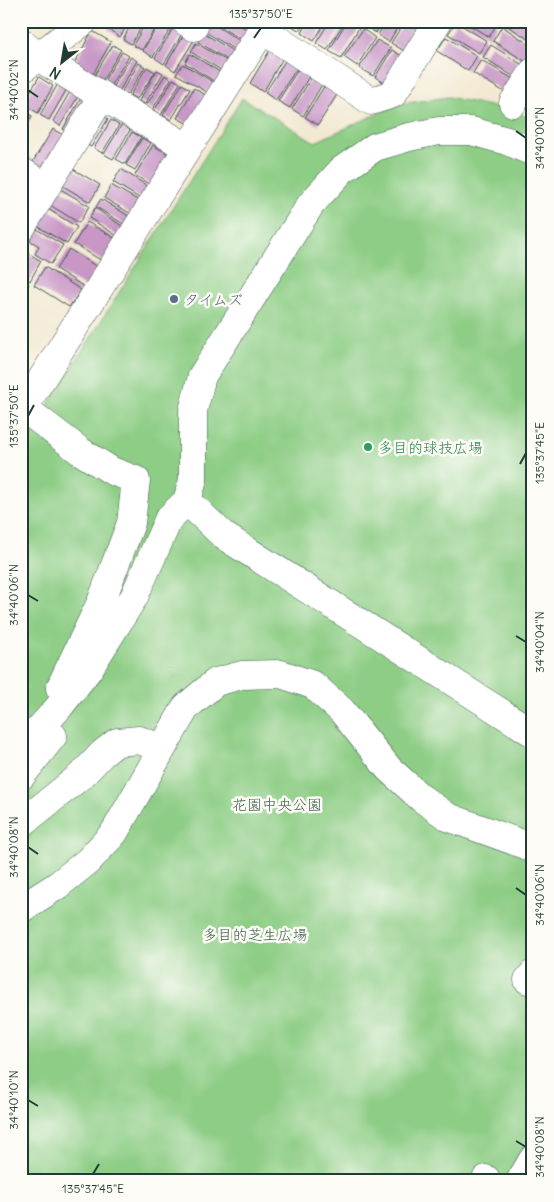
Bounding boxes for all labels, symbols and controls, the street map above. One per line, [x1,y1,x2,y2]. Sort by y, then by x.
text: 135°37'50"E [229,6,293,21]
north arrow [38,38,88,88]
text: 34°40'02"N [6,59,21,121]
text: N [47,63,64,83]
text: 34°40'00"N [532,107,547,169]
place label: タイムズ [184,290,243,309]
marker: タイムズ [168,293,180,305]
text: 135°37'50"E [6,384,21,448]
text: 135°37'45"E [532,422,547,484]
place label: 多目的球技広場 [378,438,483,457]
marker: 多目的球技広場 [362,441,374,453]
text: 34°40'06"N [6,564,21,626]
text: 34°40'04"N [532,611,547,673]
park label: 花園中央公園 [232,795,322,814]
text: 34°40'08"N [6,816,21,878]
text: 34°40'06"N [532,864,547,926]
park label: 多目的芝生広場 [202,925,308,944]
text: 34°40'10"N [6,1070,21,1130]
text: 34°40'08"N [532,1116,547,1178]
text: 135°37'45"E [62,1181,124,1196]

